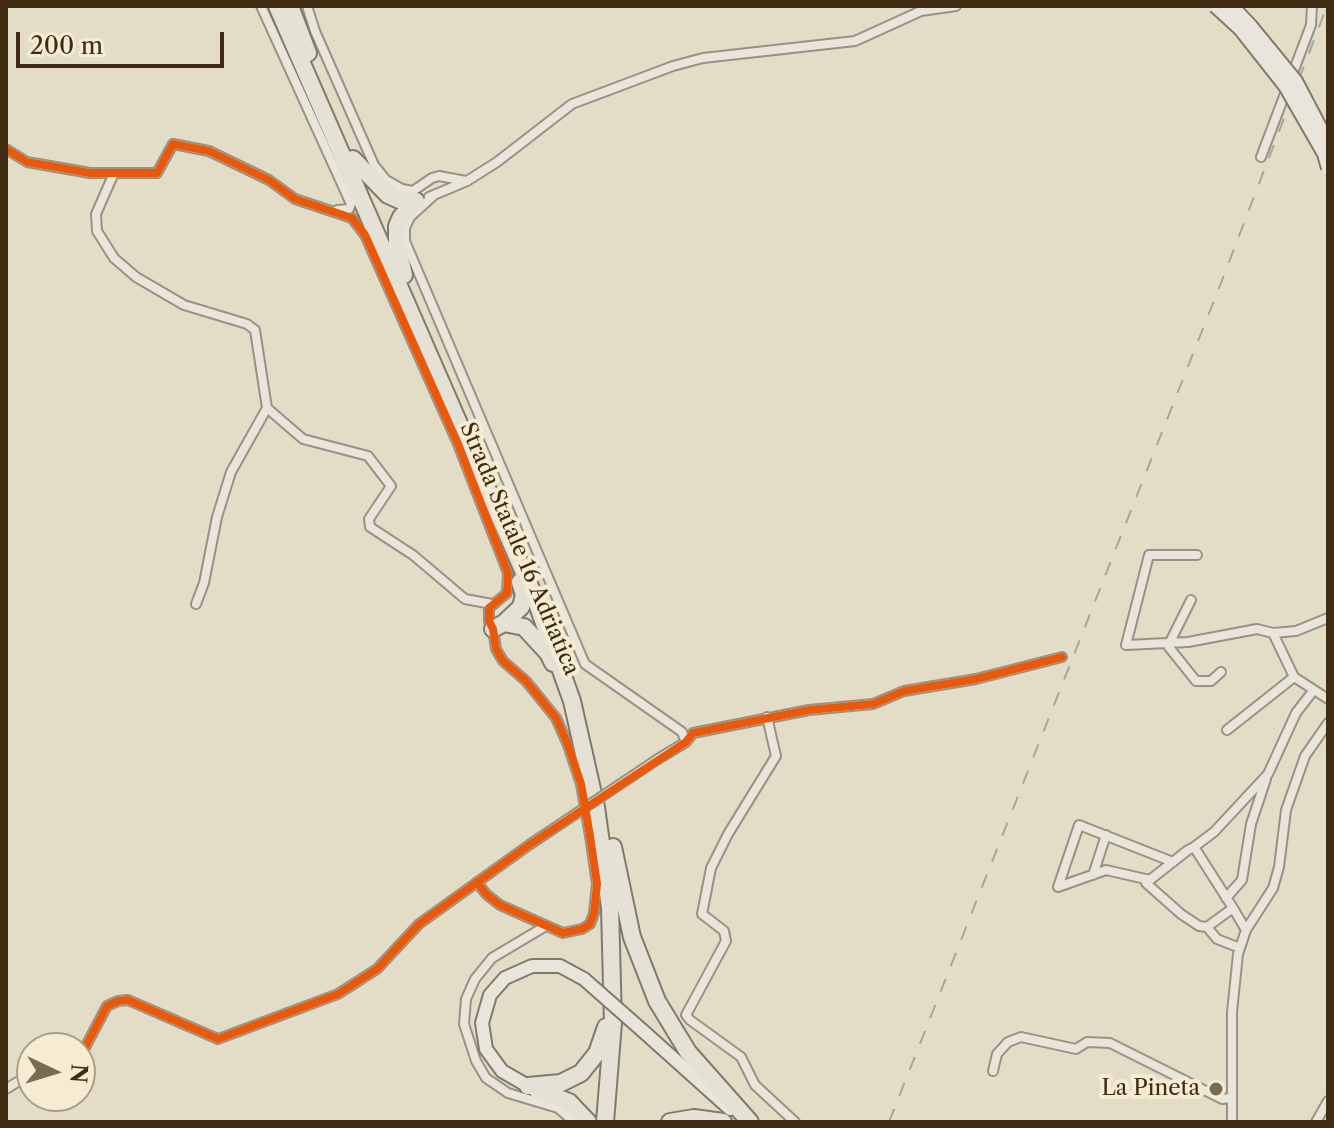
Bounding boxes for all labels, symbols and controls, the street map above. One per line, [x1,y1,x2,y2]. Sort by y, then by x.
scale bar [20,16,228,66]
text: 200 m [30,31,103,60]
street label: Strada Statale 16 Adriatica [454,419,584,679]
north arrow [16,1032,96,1112]
text: N [64,1063,93,1084]
place label: La Pineta [1101,1076,1200,1102]
marker: La Pineta [1207,1080,1225,1098]

